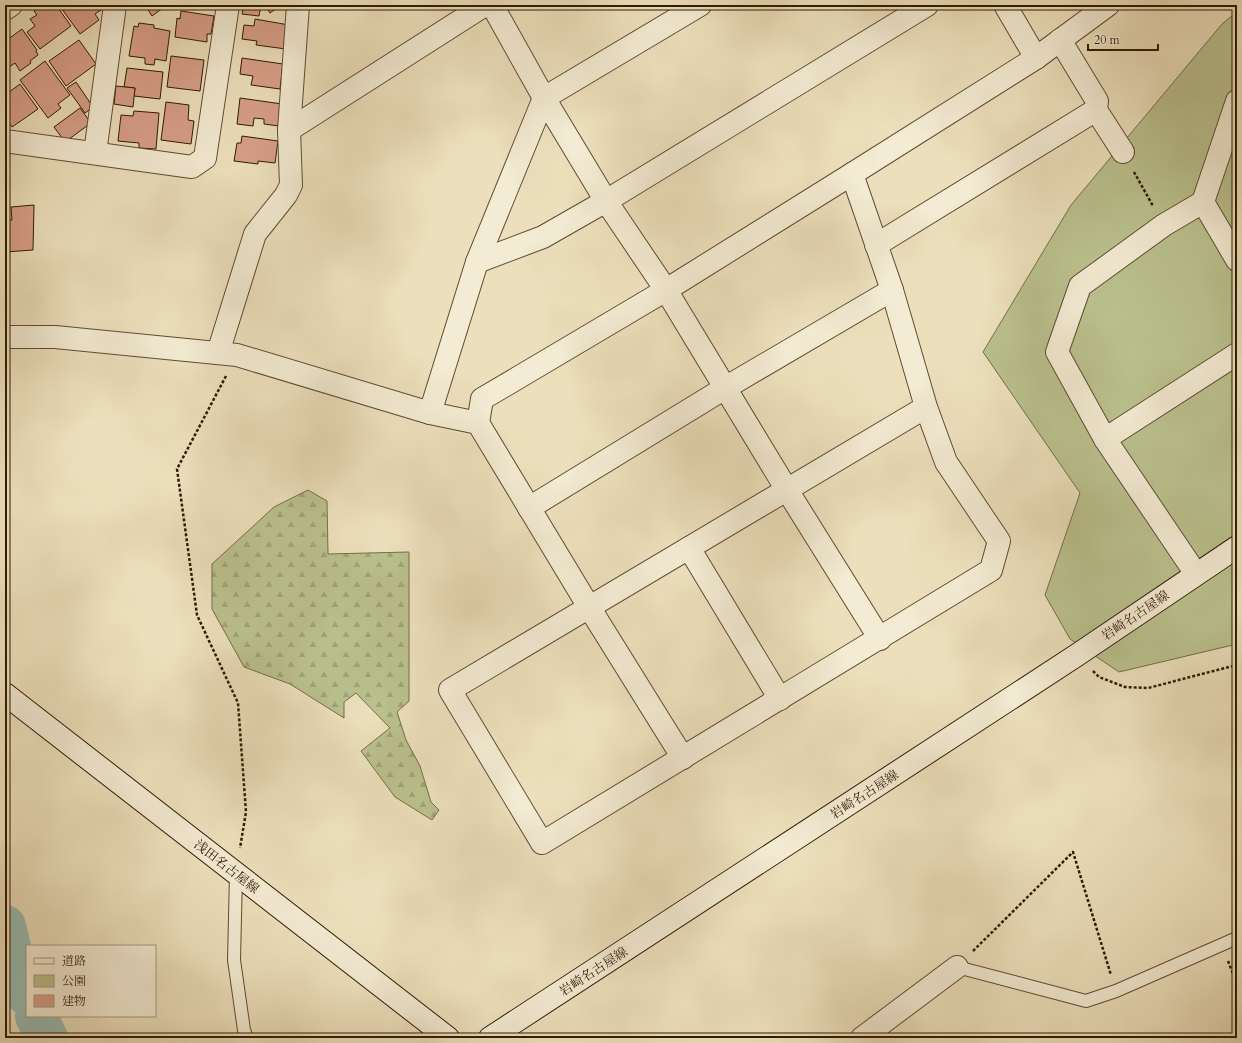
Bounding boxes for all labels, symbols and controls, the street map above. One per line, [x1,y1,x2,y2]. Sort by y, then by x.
scale bar [1088,26,1158,52]
text: 20 m [1094,32,1121,48]
street label: 岩崎名古屋線 [1098,587,1173,645]
street label: 岩崎名古屋線 [827,766,902,824]
street label: 浅田名古屋線 [190,836,263,898]
street label: 岩崎名古屋線 [556,943,631,1001]
legend [26,945,156,1017]
text: 道路 [62,953,86,969]
text: 公園 [62,973,86,989]
text: 建物 [62,993,86,1009]

